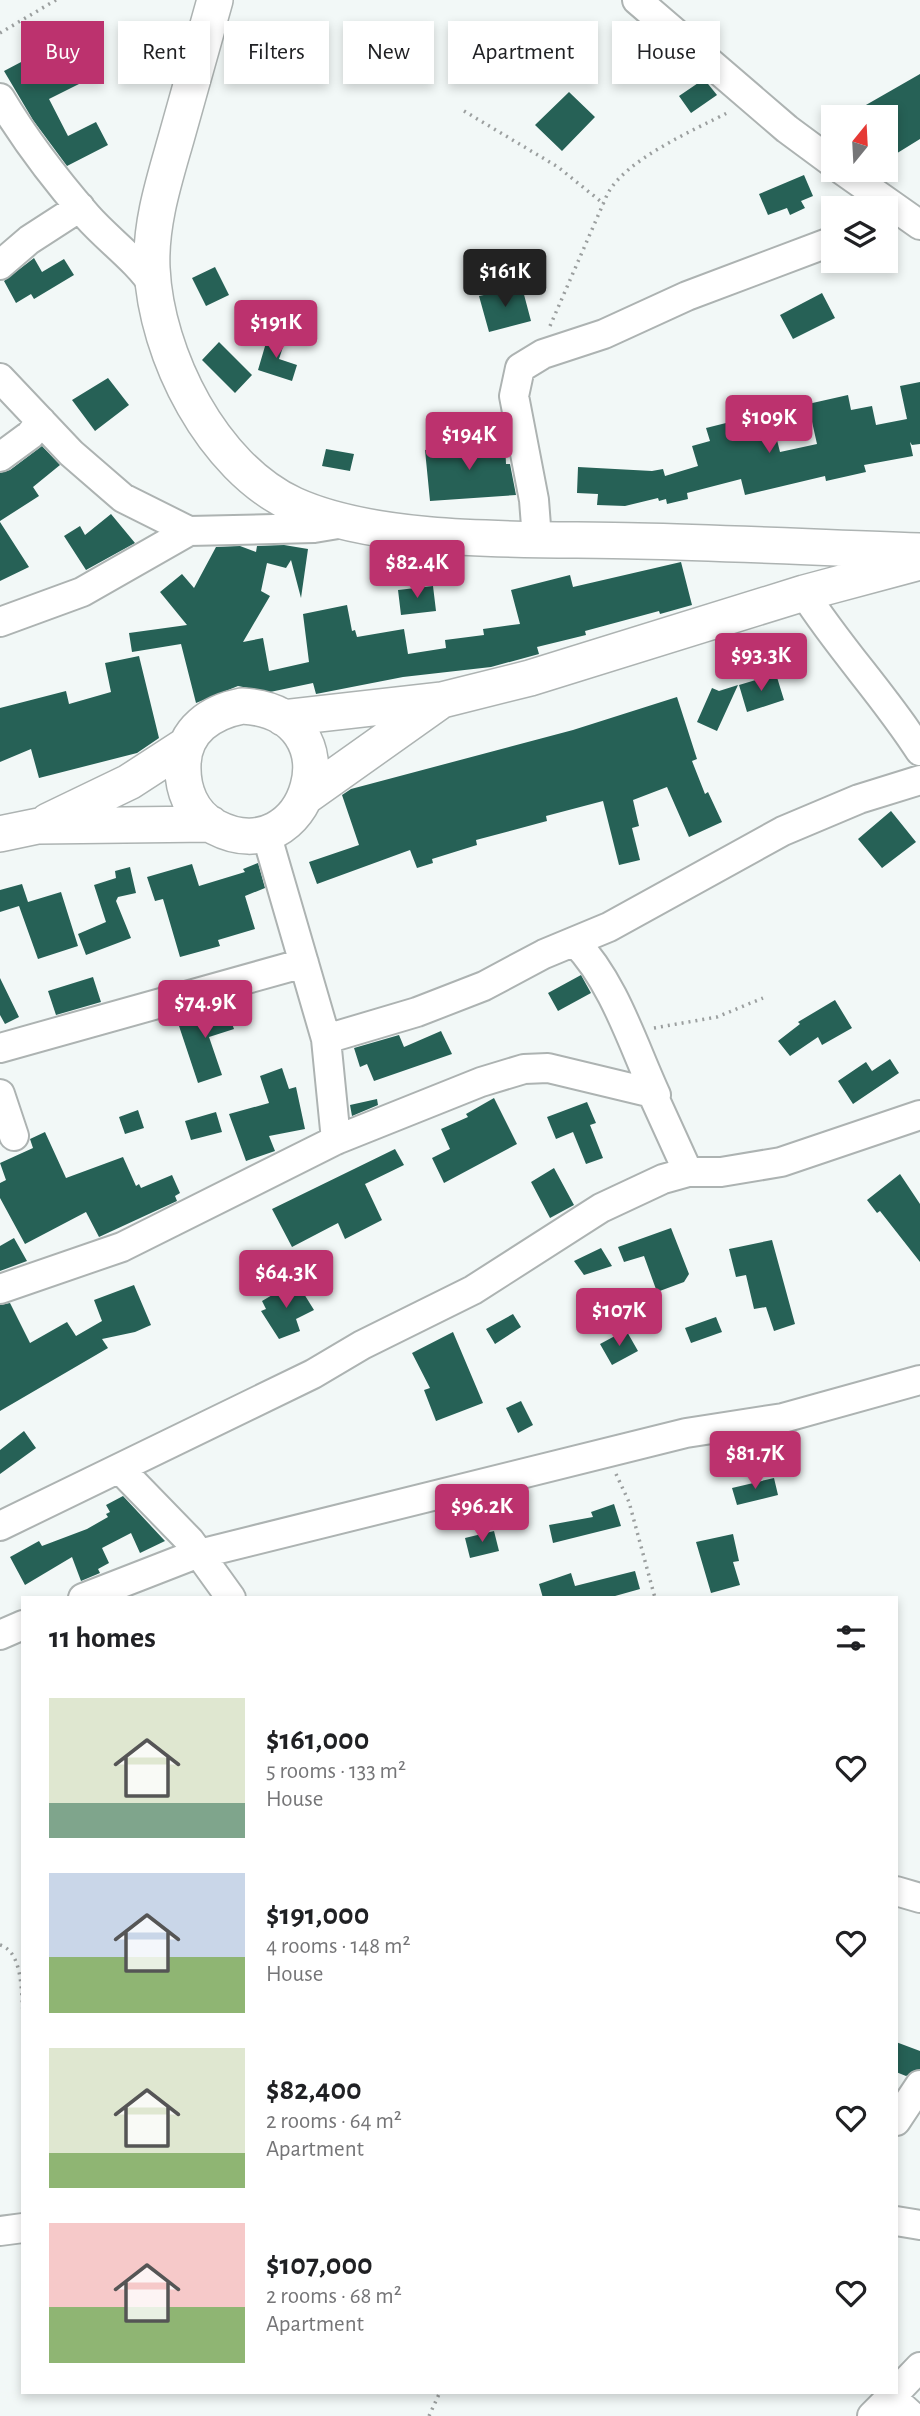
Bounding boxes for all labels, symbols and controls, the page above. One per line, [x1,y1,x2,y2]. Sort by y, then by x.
chip: Buy [21,21,104,84]
chip: Rent [118,21,210,84]
chip: Filters [224,21,329,84]
chip: New [343,21,434,84]
chip: Apartment [448,21,598,84]
chip: House [612,21,720,84]
north arrow [821,105,898,182]
map controls [821,105,898,273]
button: layers [821,196,898,273]
pin: $161K [456,250,554,309]
text: $161K [479,260,531,283]
pin: $191K [227,300,325,360]
text: $191K [250,311,302,334]
pin: $109K [720,396,818,455]
text: $109K [741,406,797,429]
pin: $194K [420,412,518,472]
text: $194K [442,423,496,446]
pin: $82.4K [360,540,474,600]
text: $82.4K [386,551,448,574]
pin: $93.3K [704,634,818,693]
text: $93.3K [731,644,791,667]
pin: $74.9K [148,981,262,1040]
text: $74.9K [174,991,236,1014]
pin: $64.3K [229,1250,343,1310]
text: $64.3K [255,1261,317,1284]
pin: $107K [570,1288,668,1348]
text: $107K [592,1299,646,1322]
pin: $81.7K [698,1432,812,1491]
text: $81.7K [726,1442,784,1465]
pin: $96.2K [425,1484,539,1544]
text: $96.2K [451,1495,513,1518]
icon: filters [832,1619,870,1657]
text: 11 homes [49,1623,156,1653]
text: $161,000 [266,1725,369,1755]
icon: home [105,1726,189,1810]
icon: heart [832,1749,870,1787]
text: 5 rooms · 133 m² [266,1760,406,1783]
text: House [266,1788,323,1811]
text: $191,000 [266,1900,369,1930]
icon: home [105,1901,189,1985]
icon: heart [832,1924,870,1962]
text: 4 rooms · 148 m² [266,1935,411,1958]
text: House [266,1963,323,1986]
text: $82,400 [266,2075,362,2105]
icon: home [105,2076,189,2160]
icon: heart [832,2099,870,2137]
text: 2 rooms · 64 m² [266,2110,402,2133]
text: Apartment [266,2138,364,2161]
text: $107,000 [266,2250,373,2280]
icon: home [105,2251,189,2335]
icon: heart [832,2274,870,2312]
text: 2 rooms · 68 m² [266,2285,402,2308]
text: Apartment [266,2313,364,2336]

